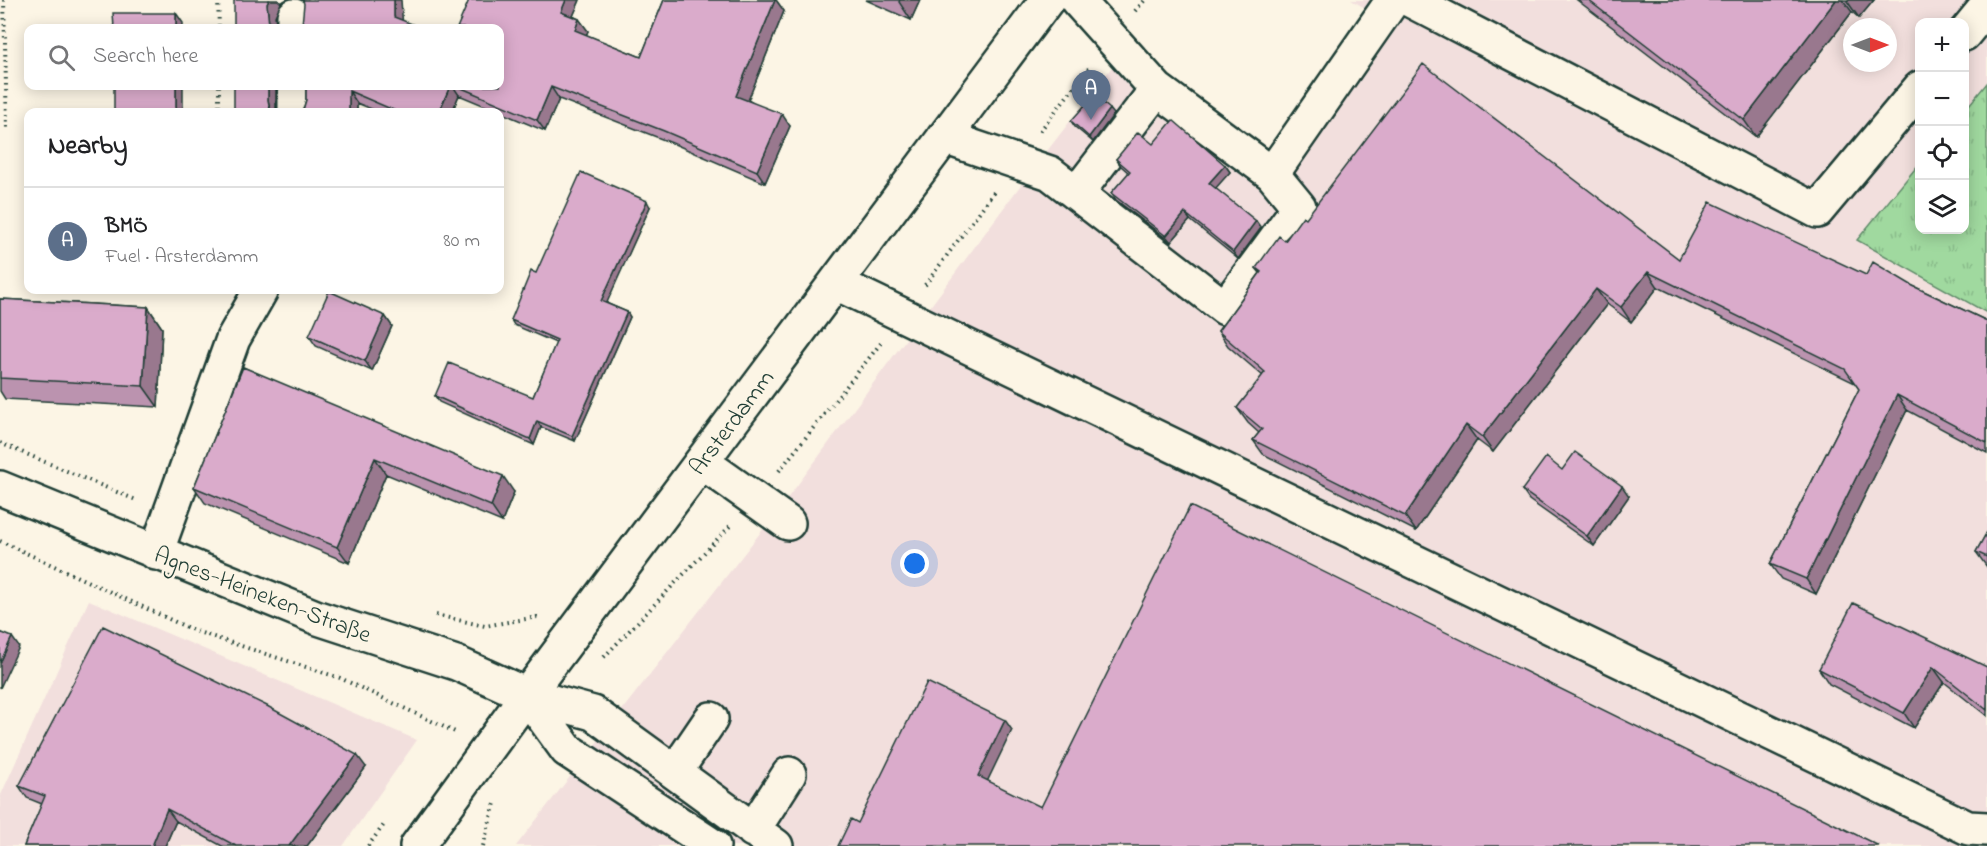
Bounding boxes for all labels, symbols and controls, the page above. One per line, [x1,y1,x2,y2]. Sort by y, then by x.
north arrow [1843,18,1897,72]
map controls [1915,18,1969,234]
button: + [1915,18,1969,72]
search box [24,24,504,90]
icon: search [45,41,78,74]
text: Search here [93,41,198,73]
pin: A [1072,70,1110,120]
button: − [1915,72,1969,126]
button: locate [1915,126,1969,180]
text: Nearby [48,128,127,166]
button: layers [1915,180,1969,234]
text: BMÖ [105,211,148,243]
text: A [61,227,74,256]
text: 80 m [443,227,480,256]
text: Fuel · Arsterdamm [105,243,258,272]
street label: Arsterdamm [682,363,784,484]
street label: Agnes-Heineken-Straße [148,539,376,654]
your location [900,549,929,578]

